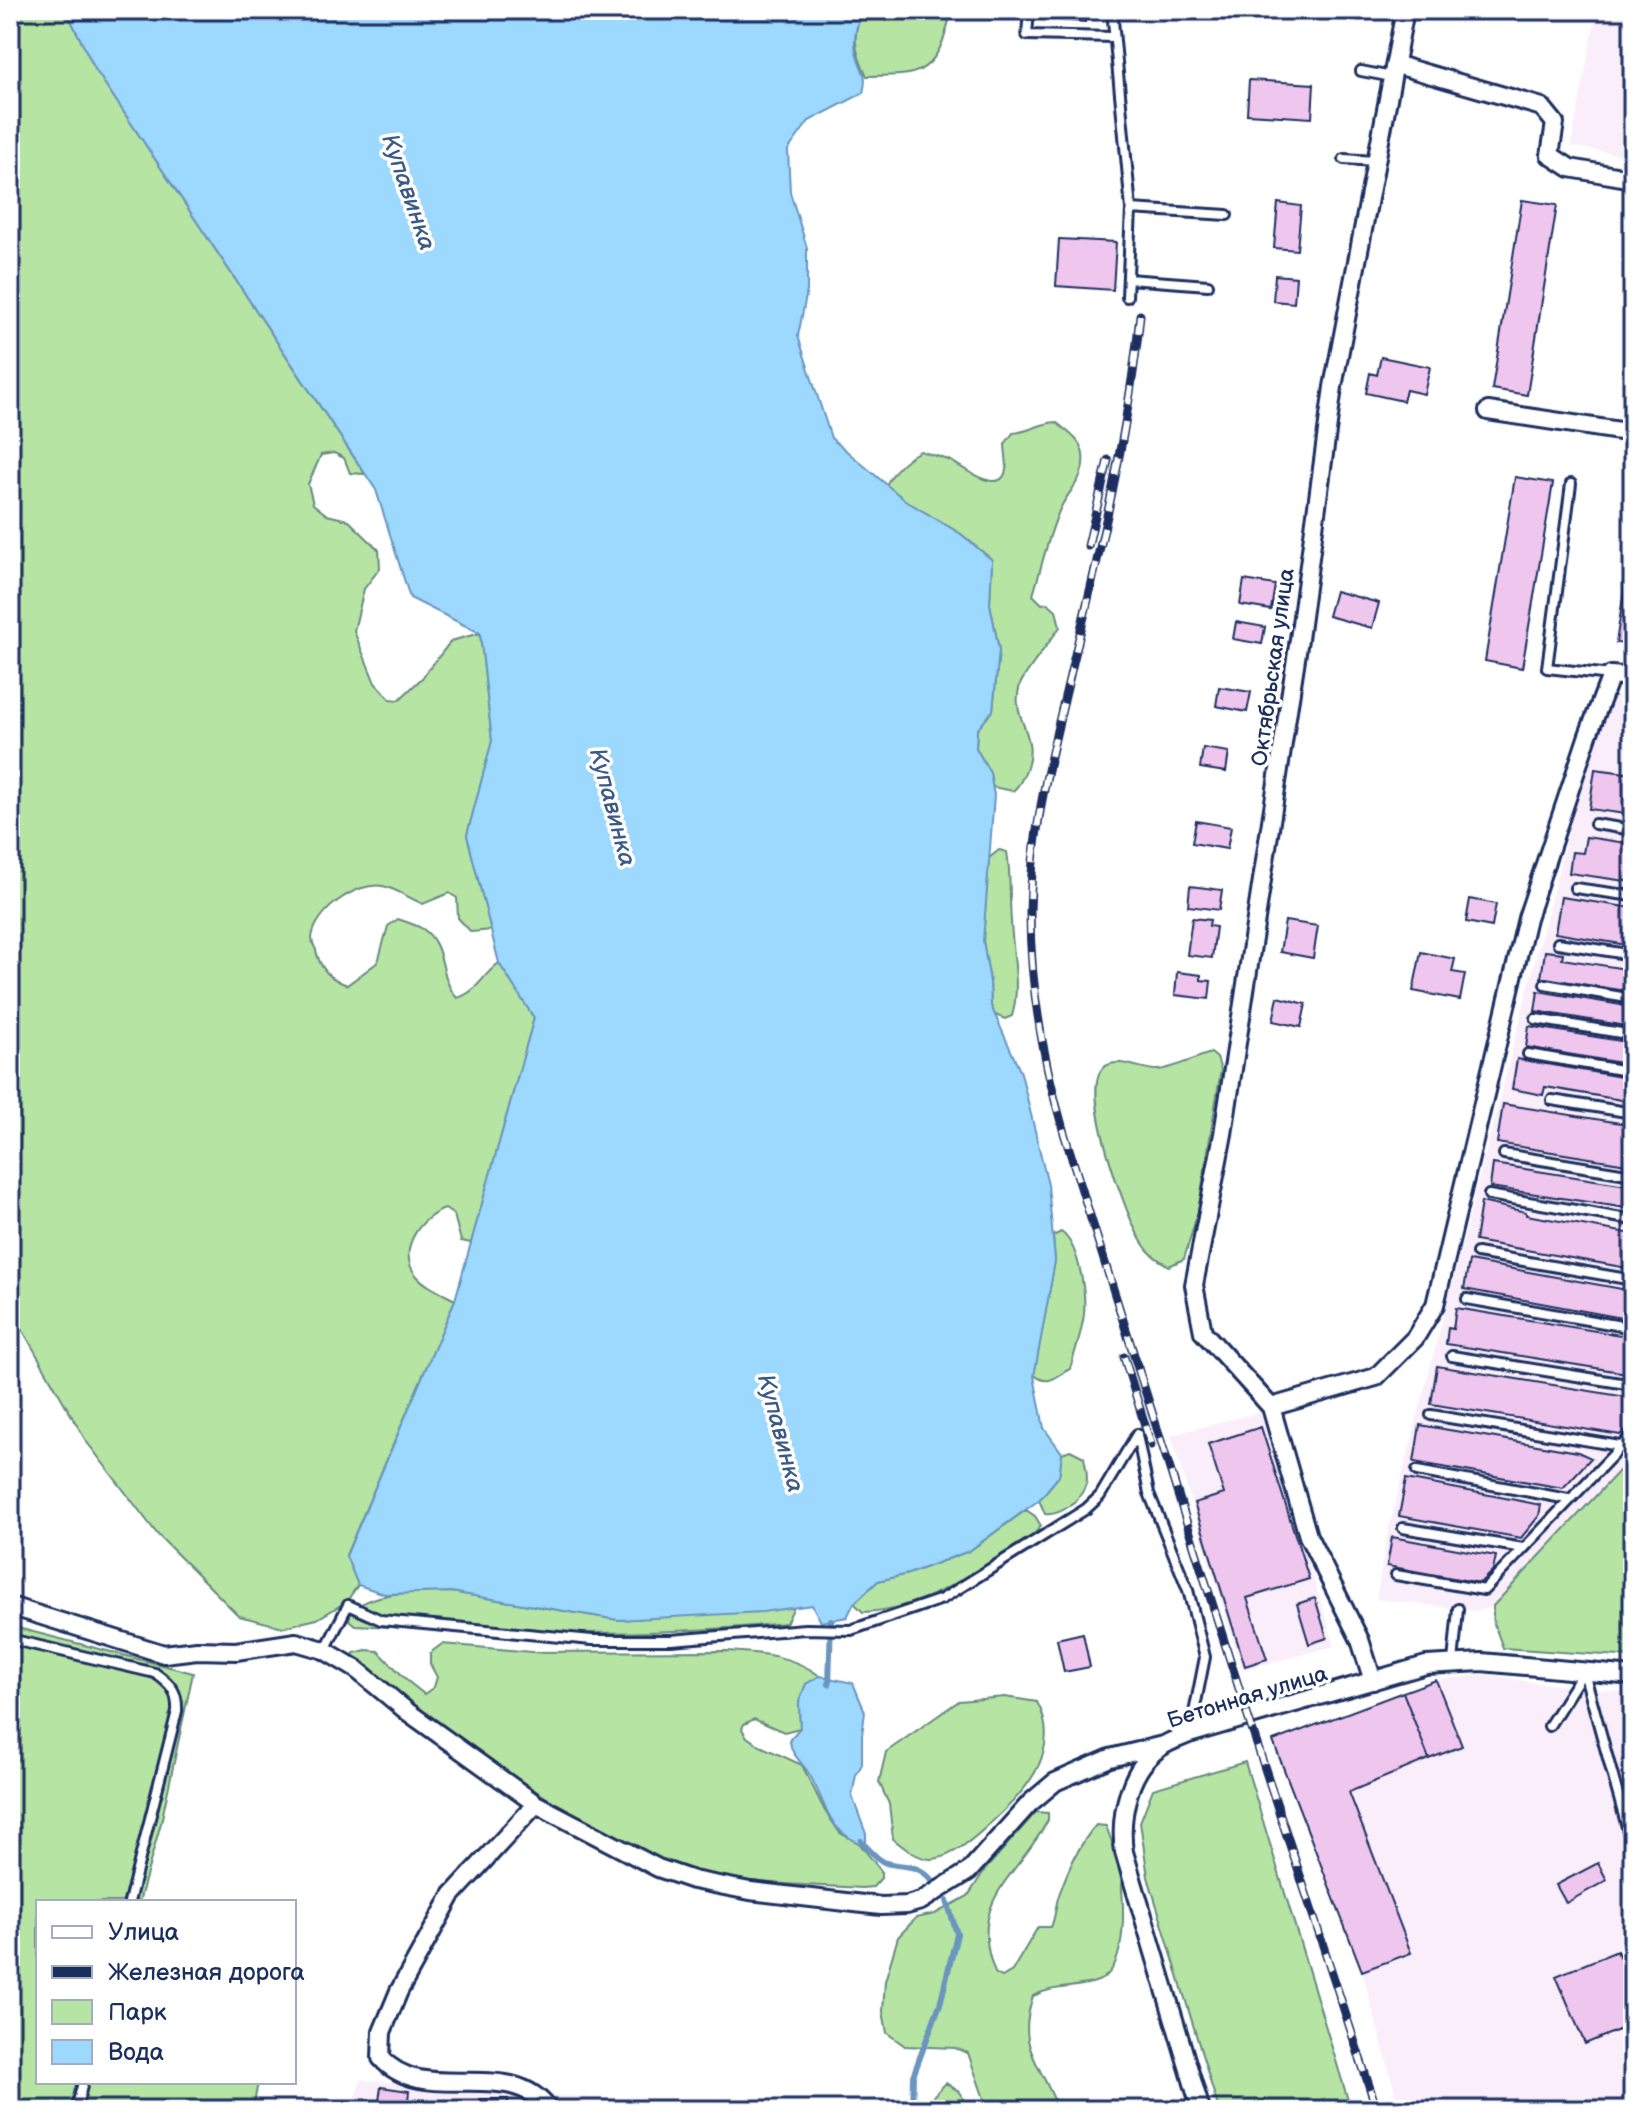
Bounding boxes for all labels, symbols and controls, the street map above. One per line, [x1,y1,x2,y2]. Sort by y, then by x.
water label: Купавинка [375,130,442,254]
street label: Октябрьская улица [1246,567,1301,768]
water label: Купавинка [583,745,642,869]
water label: Купавинка [751,1371,810,1495]
street label: Бетонная улица [1164,1660,1331,1735]
legend [36,1900,296,2084]
text: Улица [108,1918,179,1947]
text: Железная дорога [108,1958,305,1987]
text: Парк [108,1998,167,2027]
text: Вода [108,2038,164,2067]

